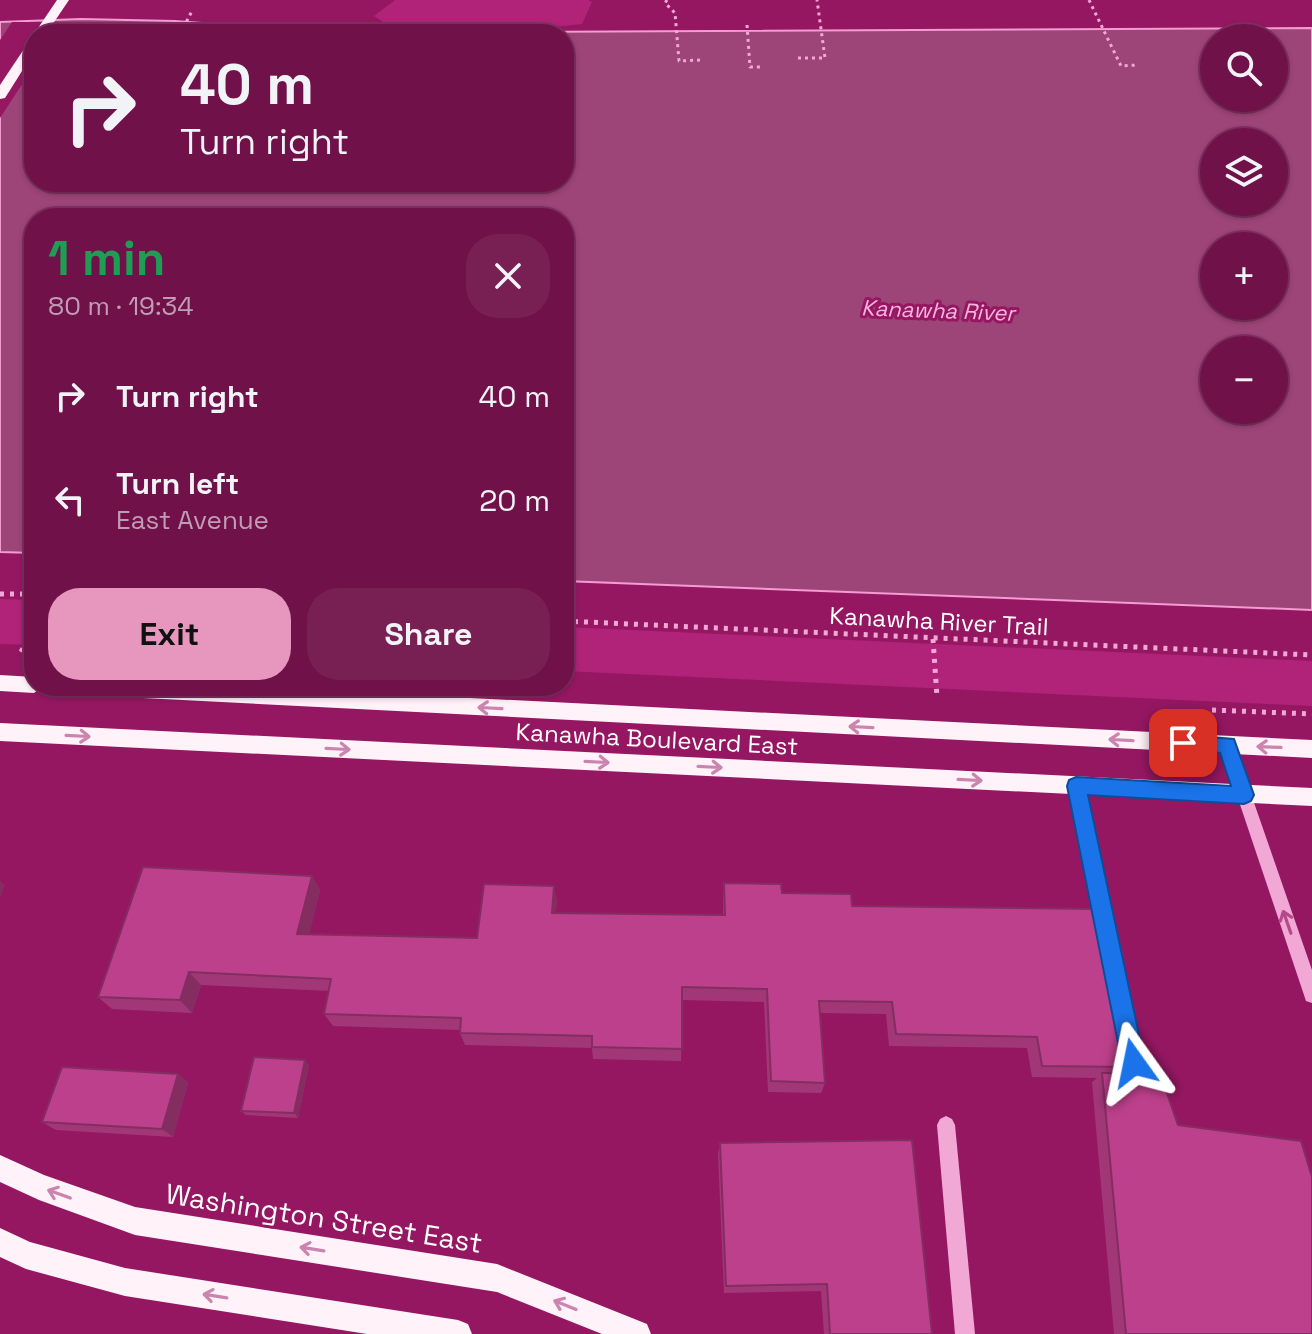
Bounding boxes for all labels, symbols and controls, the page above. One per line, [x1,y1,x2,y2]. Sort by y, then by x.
map controls [1200,24,1288,424]
button: search [1200,24,1288,112]
text: 40 m [180,49,314,120]
icon: right [48,56,152,160]
text: Turn right [180,119,349,165]
button: layers [1200,128,1288,216]
text: 1 min [48,228,165,289]
button: + [1200,232,1288,320]
button: close [466,234,550,318]
text: 80 m · 19:34 [48,289,193,323]
water label: Kanawha River [861,293,1018,327]
button: − [1200,336,1288,424]
icon: right [48,374,92,418]
text: Turn right [116,377,259,416]
text: 40 m [479,377,550,416]
text: Turn left [116,464,239,503]
icon: left [48,478,92,522]
text: 20 m [479,481,550,520]
text: East Avenue [116,503,269,537]
button: Exit [48,588,291,680]
button: Share [307,588,550,680]
street label: Kanawha River Trail [829,600,1049,642]
one-way arrow [477,700,504,715]
pin [1149,709,1217,777]
street label: Kanawha Boulevard East [515,716,799,762]
one-way arrow [848,719,875,734]
icon: arrive [1161,721,1205,765]
one-way arrow [64,729,91,744]
one-way arrow [1108,732,1135,747]
one-way arrow [1256,739,1283,754]
one-way arrow [324,742,351,757]
one-way arrow [583,755,610,770]
one-way arrow [696,760,723,775]
one-way arrow [956,773,983,788]
one-way arrow [1278,909,1293,934]
position arrow [1092,1021,1176,1105]
street label: Washington Street East [163,1175,485,1261]
one-way arrow [47,1186,72,1201]
one-way arrow [300,1241,325,1256]
one-way arrow [203,1288,228,1303]
one-way arrow [553,1297,578,1311]

